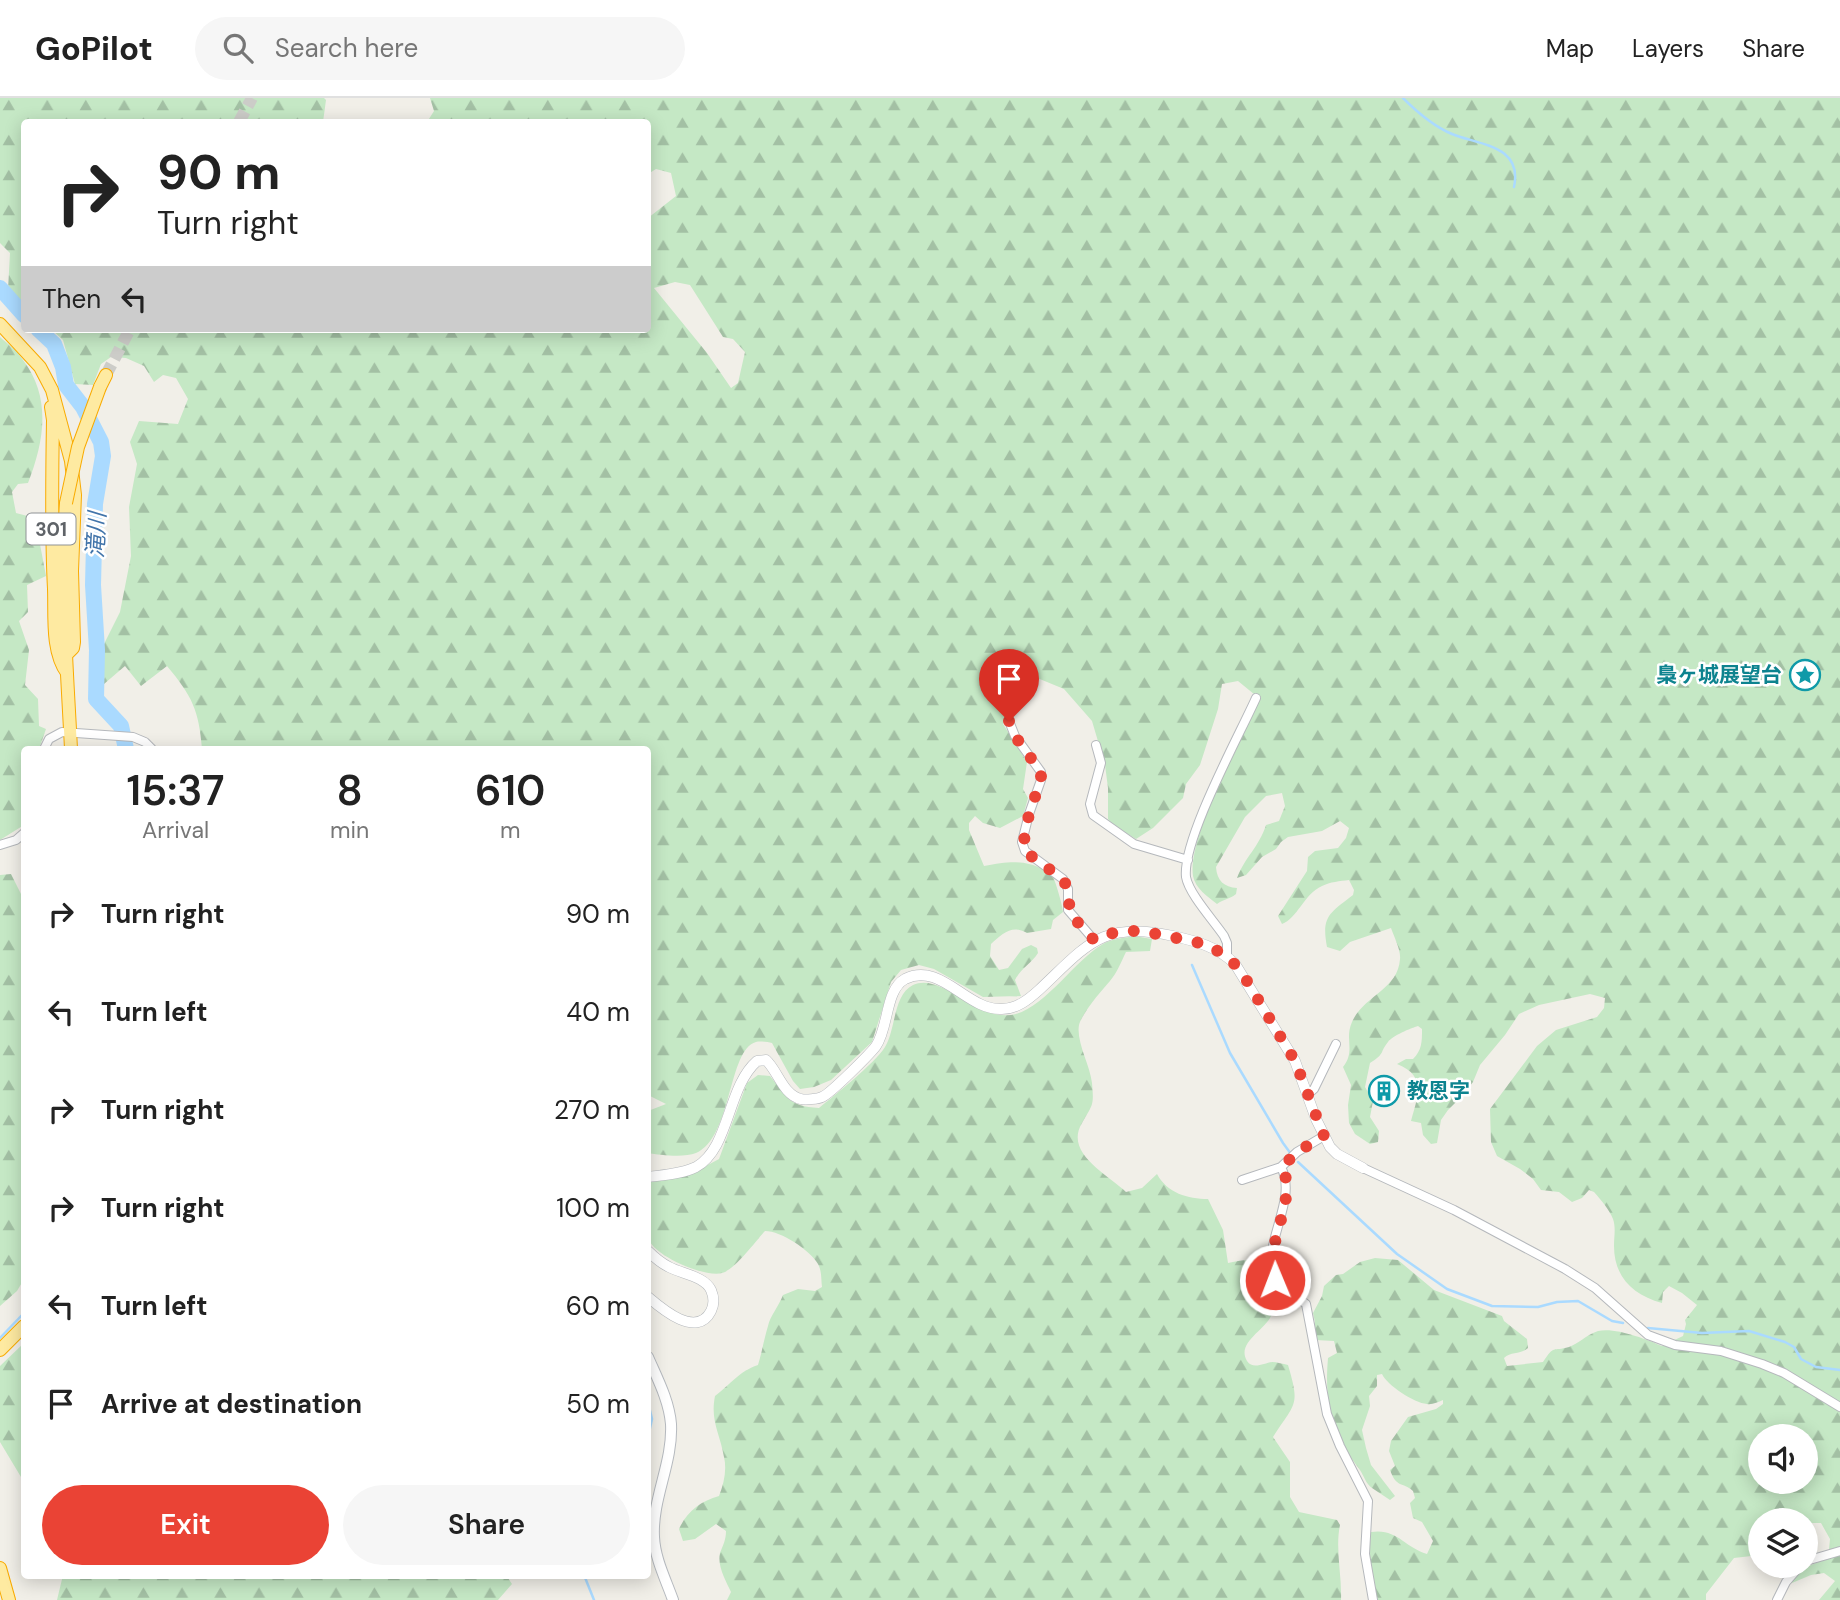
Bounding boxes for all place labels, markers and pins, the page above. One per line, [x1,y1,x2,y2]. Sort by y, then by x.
pin [979,649,1039,721]
place icon: 梟ヶ城展望台 [1788,658,1822,692]
place label: 梟ヶ城展望台 [1656,661,1782,689]
building icon: 教恩字 [1367,1074,1401,1108]
place label: 教恩字 [1407,1077,1470,1105]

